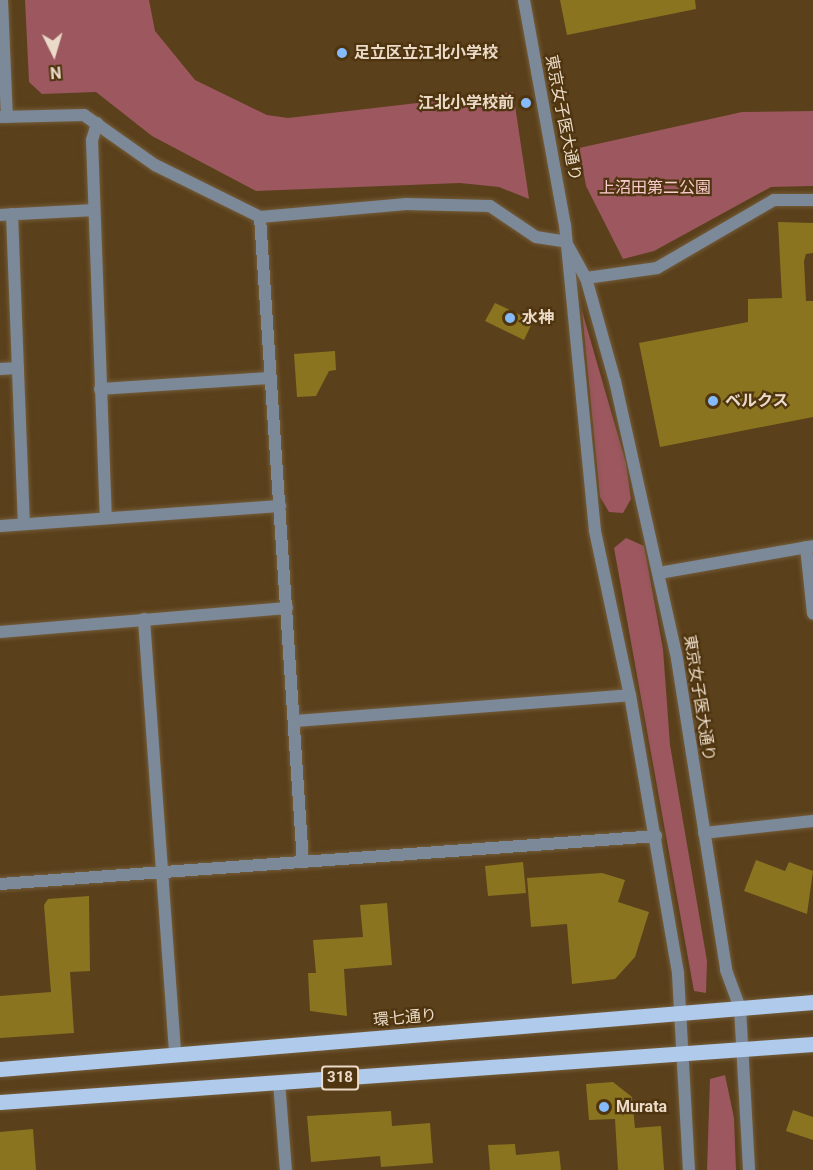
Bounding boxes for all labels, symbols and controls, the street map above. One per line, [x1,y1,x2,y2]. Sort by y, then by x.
north arrow [24,24,84,84]
place label: 足立区立江北小学校 [354,43,498,63]
marker: 足立区立江北小学校 [335,46,349,60]
street label: 東京女子医大通り [541,53,585,183]
text: N [49,62,62,82]
place label: 江北小学校前 [418,93,514,113]
marker: 江北小学校前 [519,96,533,110]
park label: 上沼田第二公園 [599,178,711,198]
place label: 水神 [522,308,554,328]
marker: 水神 [503,311,517,325]
place label: ベルクス [725,391,789,411]
marker: ベルクス [706,394,720,408]
street label: 東京女子医大通り [680,633,718,763]
street label: 環七通り [372,1006,438,1030]
road number: 318 [320,1066,360,1090]
place label: Murata [616,1097,667,1117]
marker: Murata [597,1100,611,1114]

